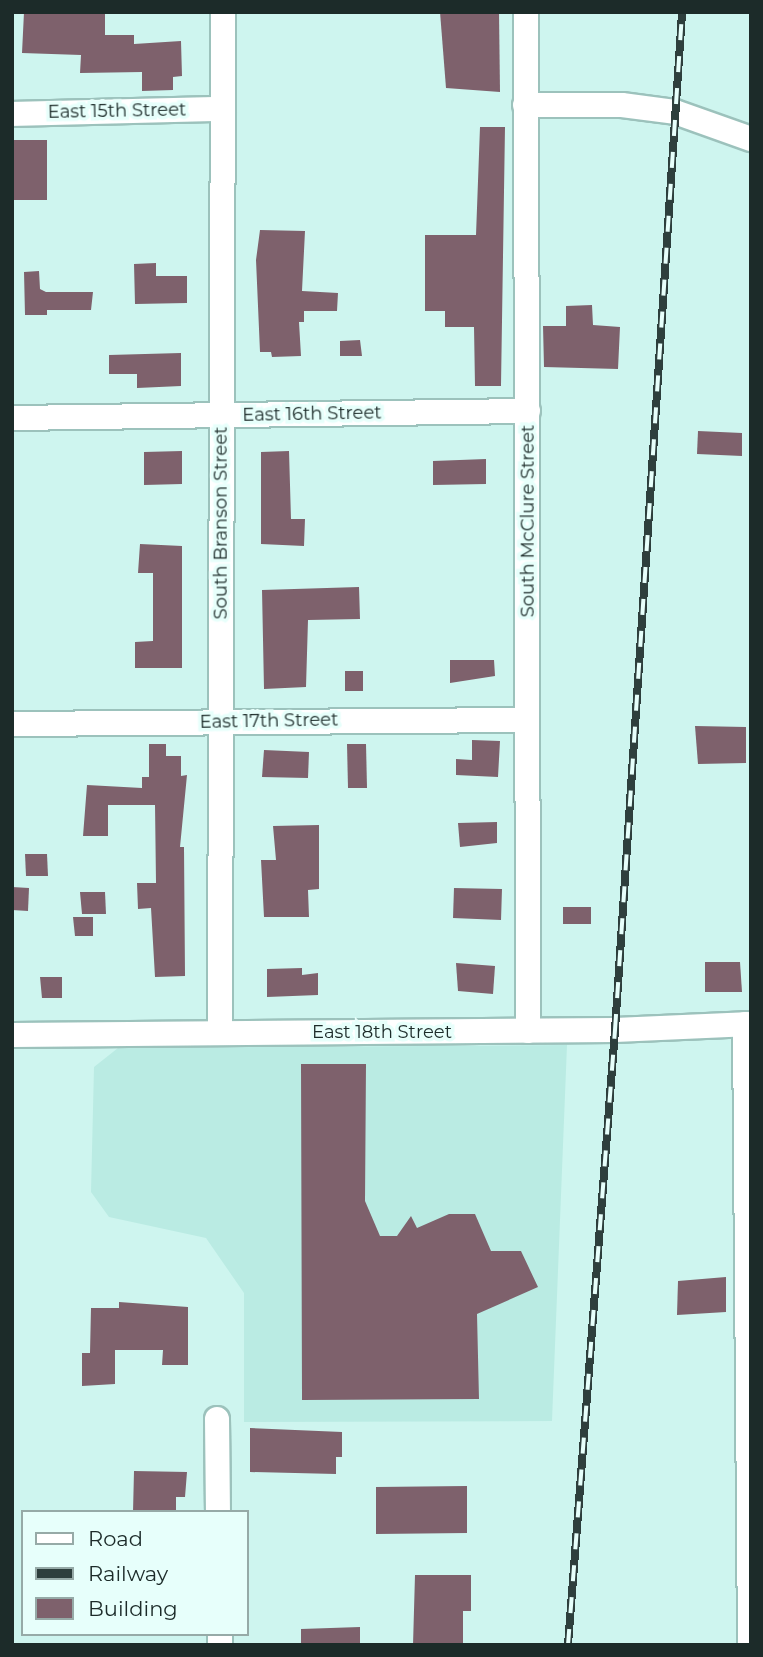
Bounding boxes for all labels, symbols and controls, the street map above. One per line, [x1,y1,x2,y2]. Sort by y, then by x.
street label: East 15th Street [48,99,186,123]
street label: East 16th Street [242,402,382,426]
street label: South McClure Street [517,425,539,617]
street label: South Branson Street [210,427,232,619]
street label: East 17th Street [199,709,339,733]
street label: East 18th Street [312,1021,452,1043]
legend [21,1510,248,1636]
text: Road [88,1526,143,1551]
text: Railway [88,1561,168,1586]
text: Building [88,1596,178,1621]

